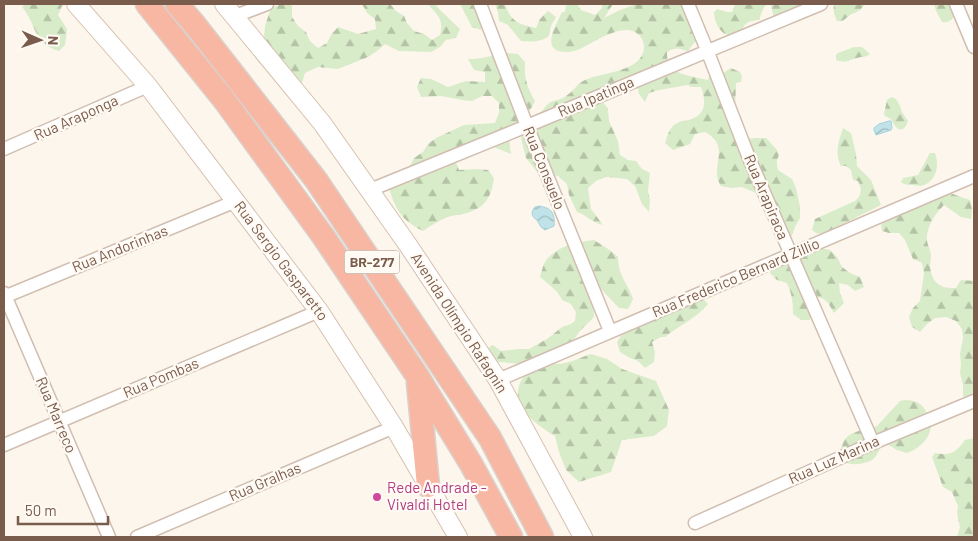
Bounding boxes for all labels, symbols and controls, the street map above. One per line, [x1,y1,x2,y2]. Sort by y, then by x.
north arrow [15,15,65,65]
text: N [45,36,62,45]
street label: Rua Ipatinga [555,72,636,120]
street label: Rua Araponga [31,91,120,144]
street label: Rua Consuelo [520,123,570,212]
street label: Rua Arapiraca [741,151,793,242]
street label: Rua Sergio Gasparetto [231,197,333,324]
street label: Rua Andorinhas [69,221,170,275]
street label: Rua Frederico Bernard Zillio [649,234,822,321]
street label: Avenida Olímpio Rafagnin [408,249,512,396]
road number: BR-277 [344,250,400,274]
street label: Rua Pombas [120,353,201,401]
street label: Rua Marreco [33,374,81,455]
street label: Rua Luz Marina [785,431,882,487]
street label: Rua Gralhas [226,458,303,504]
place label: Rede Andrade - Vivaldi Hotel [387,478,487,513]
marker: Rede Andrade - Vivaldi Hotel [371,491,383,503]
scale bar [18,494,108,526]
text: 50 m [25,501,57,519]

